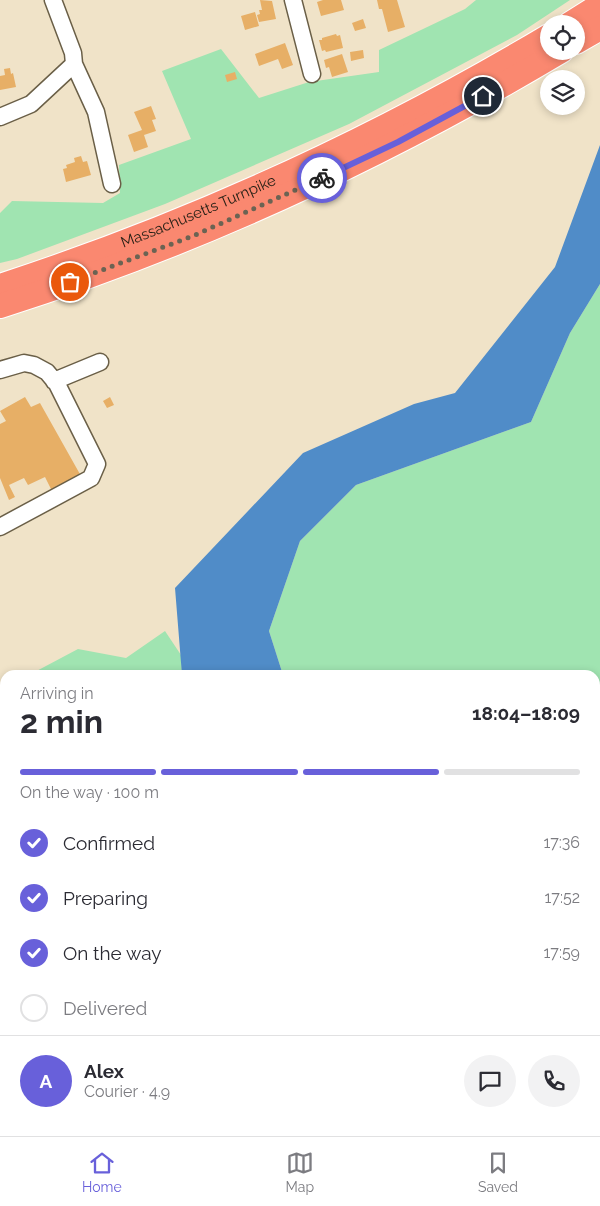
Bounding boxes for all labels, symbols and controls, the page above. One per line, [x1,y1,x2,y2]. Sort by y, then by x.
map controls [540,15,585,115]
button: locate [540,15,585,60]
button: layers [540,70,585,115]
pin [462,75,504,117]
icon: home [469,82,497,110]
courier [297,153,347,203]
icon: bike [308,164,336,192]
street label: Massachusetts Turnpike [118,171,279,252]
pin [49,261,91,303]
icon: bag [56,268,84,296]
text: Arriving in [20,684,94,703]
text: 18:04–18:09 [472,702,580,724]
text: 2 min [20,703,103,740]
text: On the way · 100 m [20,783,159,802]
icon: check [20,829,48,857]
text: Confirmed [63,832,155,854]
text: 17:36 [543,833,580,852]
icon: check [20,884,48,912]
text: Preparing [63,887,148,909]
text: 17:52 [545,888,580,907]
icon: check [20,939,48,967]
text: On the way [63,942,162,964]
text: 17:59 [544,943,580,962]
text: Delivered [63,997,147,1019]
button: chat [464,1055,516,1107]
button: phone [528,1055,580,1107]
text: Alex [84,1060,124,1082]
text: A [40,1070,52,1092]
text: Courier · 4.9 [84,1082,170,1101]
tab: Home [82,1149,122,1195]
tab: Map [286,1149,314,1195]
tab: Saved [478,1149,518,1195]

